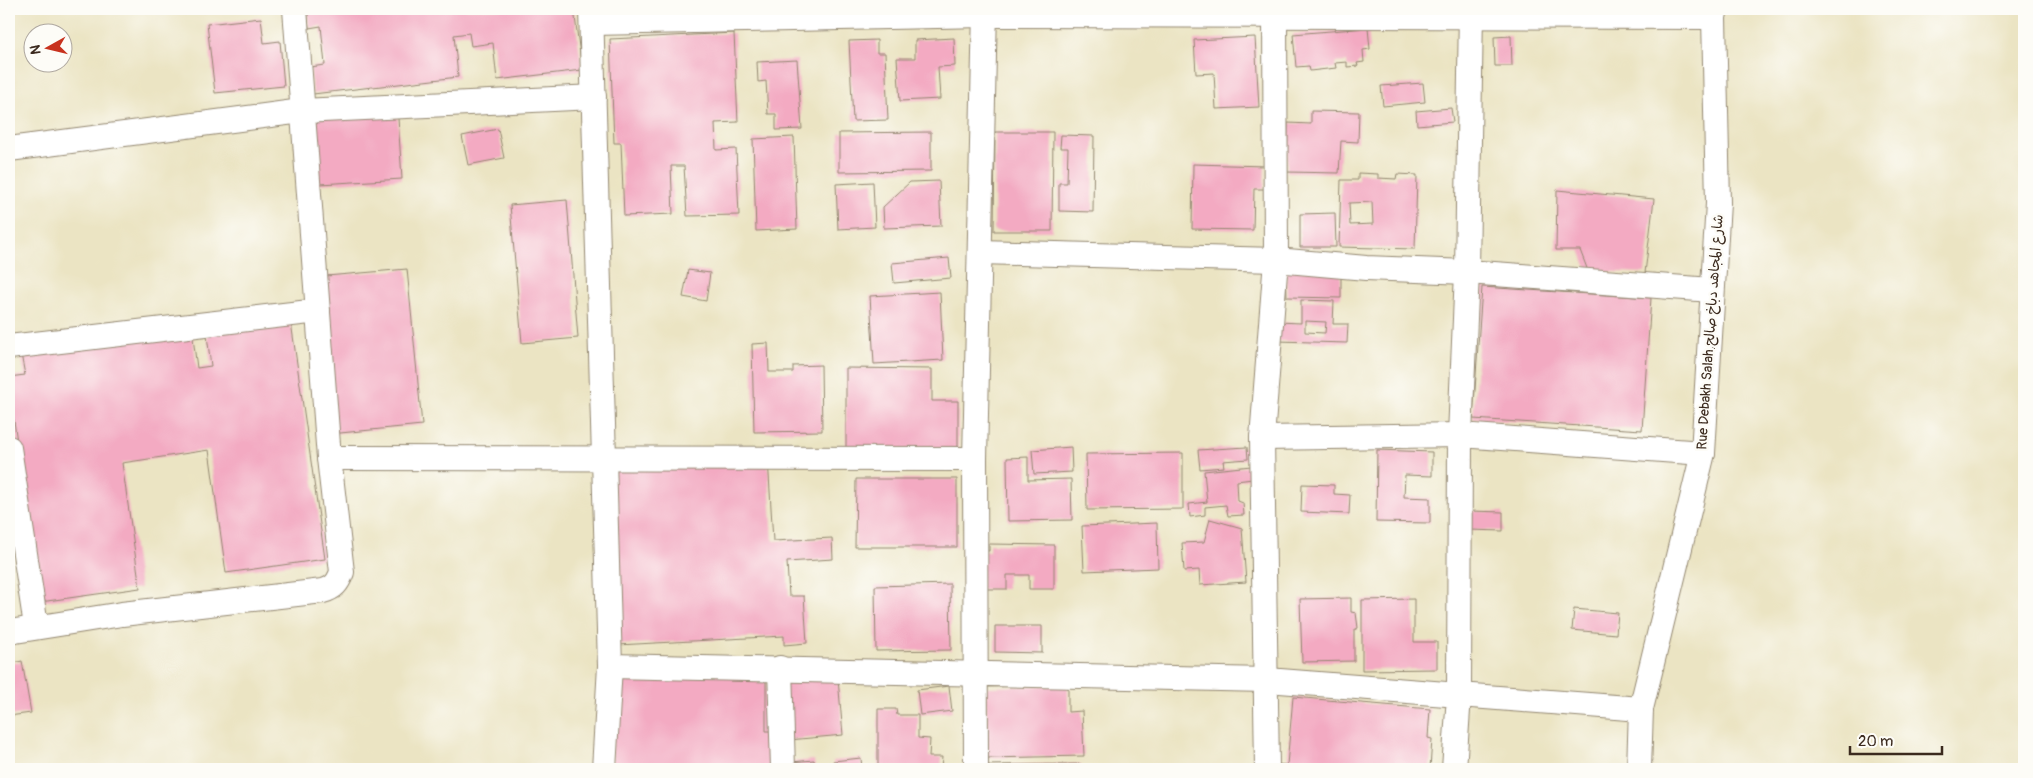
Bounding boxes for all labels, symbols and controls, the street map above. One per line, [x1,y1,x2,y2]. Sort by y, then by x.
north arrow [22,22,72,72]
text: N [27,44,45,56]
street label: Rue Debakh Salah,شارع المجاهد دباخ صالح [1693,214,1728,450]
scale bar [1850,723,1943,755]
text: 20 m [1858,732,1893,751]

